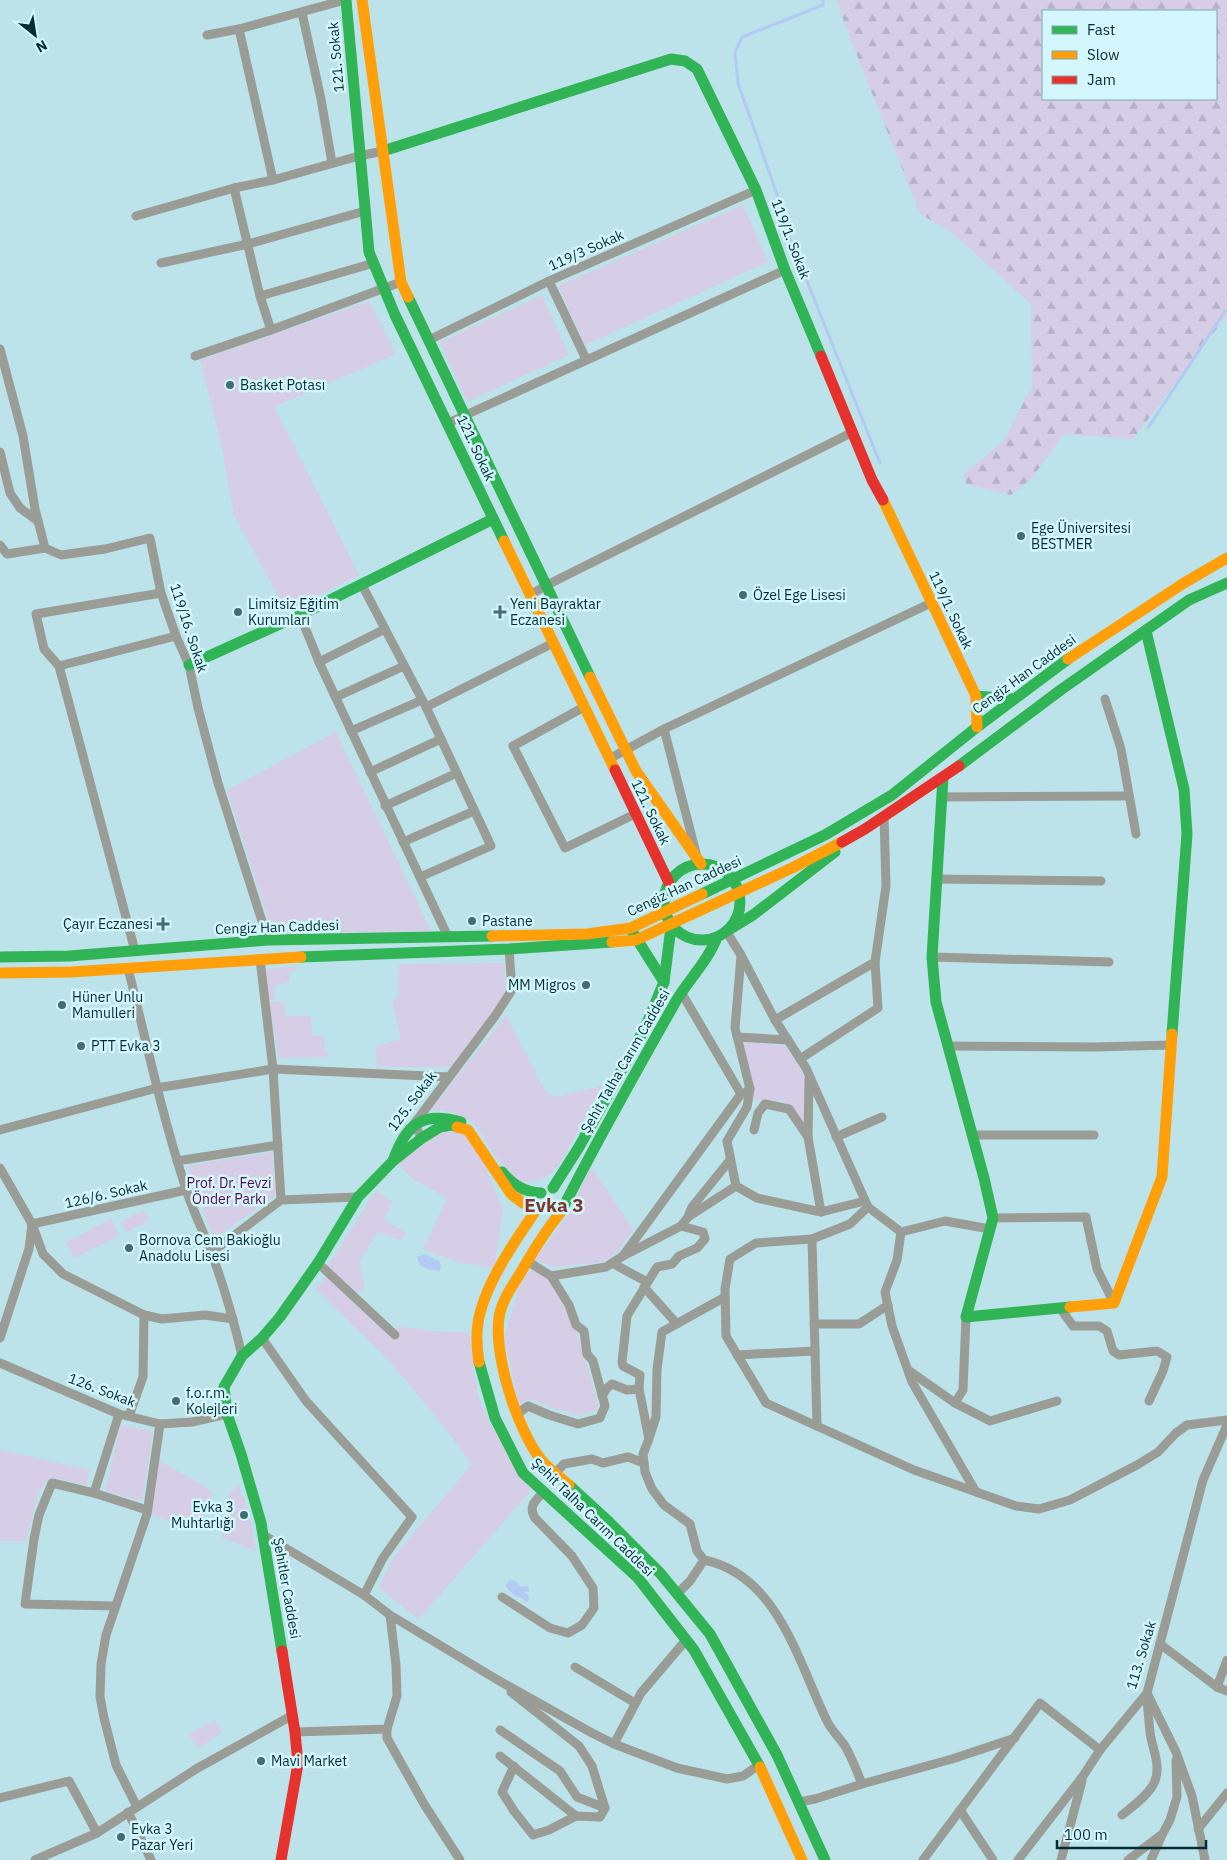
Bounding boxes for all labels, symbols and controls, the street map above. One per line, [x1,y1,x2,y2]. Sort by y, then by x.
north arrow [10,10,60,60]
legend [1042,10,1217,100]
text: Fast [1087,20,1115,39]
street label: 121. Sokak [324,21,348,93]
text: N [33,36,50,57]
text: Slow [1087,45,1120,64]
text: Jam [1087,70,1116,89]
street label: 119/1. Sokak [768,196,815,282]
street label: 119/3 Sokak [546,225,627,275]
place label: Basket Potası [240,376,325,394]
marker: Basket Potası [224,379,236,391]
street label: 121. Sokak [453,412,499,484]
place label: Ege Üniversitesi BESTMER [1031,519,1131,553]
marker: Ege Üniversitesi BESTMER [1015,530,1027,542]
street label: 119/1. Sokak [925,568,977,653]
street label: 119/16. Sokak [166,581,212,675]
place label: Özel Ege Lisesi [753,586,846,604]
marker: Özel Ege Lisesi [737,589,749,601]
place label: Limitsiz Eğitim Kurumları [248,595,339,629]
place label: Yeni Bayraktar Eczanesi [510,595,601,629]
marker: Limitsiz Eğitim Kurumları [232,606,244,618]
marker: Yeni Bayraktar Eczanesi [494,606,506,618]
street label: Cengiz Han Caddesi [969,630,1079,718]
street label: 121. Sokak [627,776,675,848]
street label: Cengiz Han Caddesi [624,852,744,920]
place label: Pastane [482,912,533,930]
place label: Çayır Eczanesi [63,915,153,933]
marker: Pastane [466,915,478,927]
street label: Cengiz Han Caddesi [215,916,339,938]
marker: Çayır Eczanesi [157,918,169,930]
place label: MM Migros [508,976,576,994]
marker: MM Migros [580,979,592,991]
street label: Şehit Talha Carım Caddesi [576,986,674,1136]
place label: Hüner Unlu Mamulleri [72,988,143,1022]
marker: Hüner Unlu Mamulleri [56,999,68,1011]
place label: PTT Evka 3 [91,1037,161,1055]
marker: PTT Evka 3 [75,1040,87,1052]
street label: 125. Sokak [384,1067,441,1135]
park label: Prof. Dr. Fevzi Önder Parkı [187,1174,271,1208]
street label: 126/6. Sokak [63,1176,150,1212]
district label: Evka 3 [524,1193,584,1217]
place label: Bornova Cem Bakioğlu Anadolu Lisesi [139,1231,281,1265]
marker: Bornova Cem Bakioğlu Anadolu Lisesi [123,1242,135,1254]
street label: 126. Sokak [66,1369,139,1411]
place label: f.o.r.m. Kolejleri [186,1384,238,1418]
marker: f.o.r.m. Kolejleri [170,1395,182,1407]
street label: Şehit Talha Carım Caddesi [528,1454,658,1580]
place label: Evka 3 Muhtarlığı [171,1498,234,1532]
marker: Evka 3 Muhtarlığı [238,1509,250,1521]
street label: Şehitler Caddesi [269,1536,305,1640]
street label: 113. Sokak [1122,1618,1160,1691]
place label: Mavi Market [271,1752,347,1770]
marker: Mavi Market [255,1755,267,1767]
scale bar [1057,1818,1206,1850]
place label: Evka 3 Pazar Yeri [131,1820,193,1854]
text: 100 m [1064,1825,1108,1844]
marker: Evka 3 Pazar Yeri [115,1831,127,1843]

